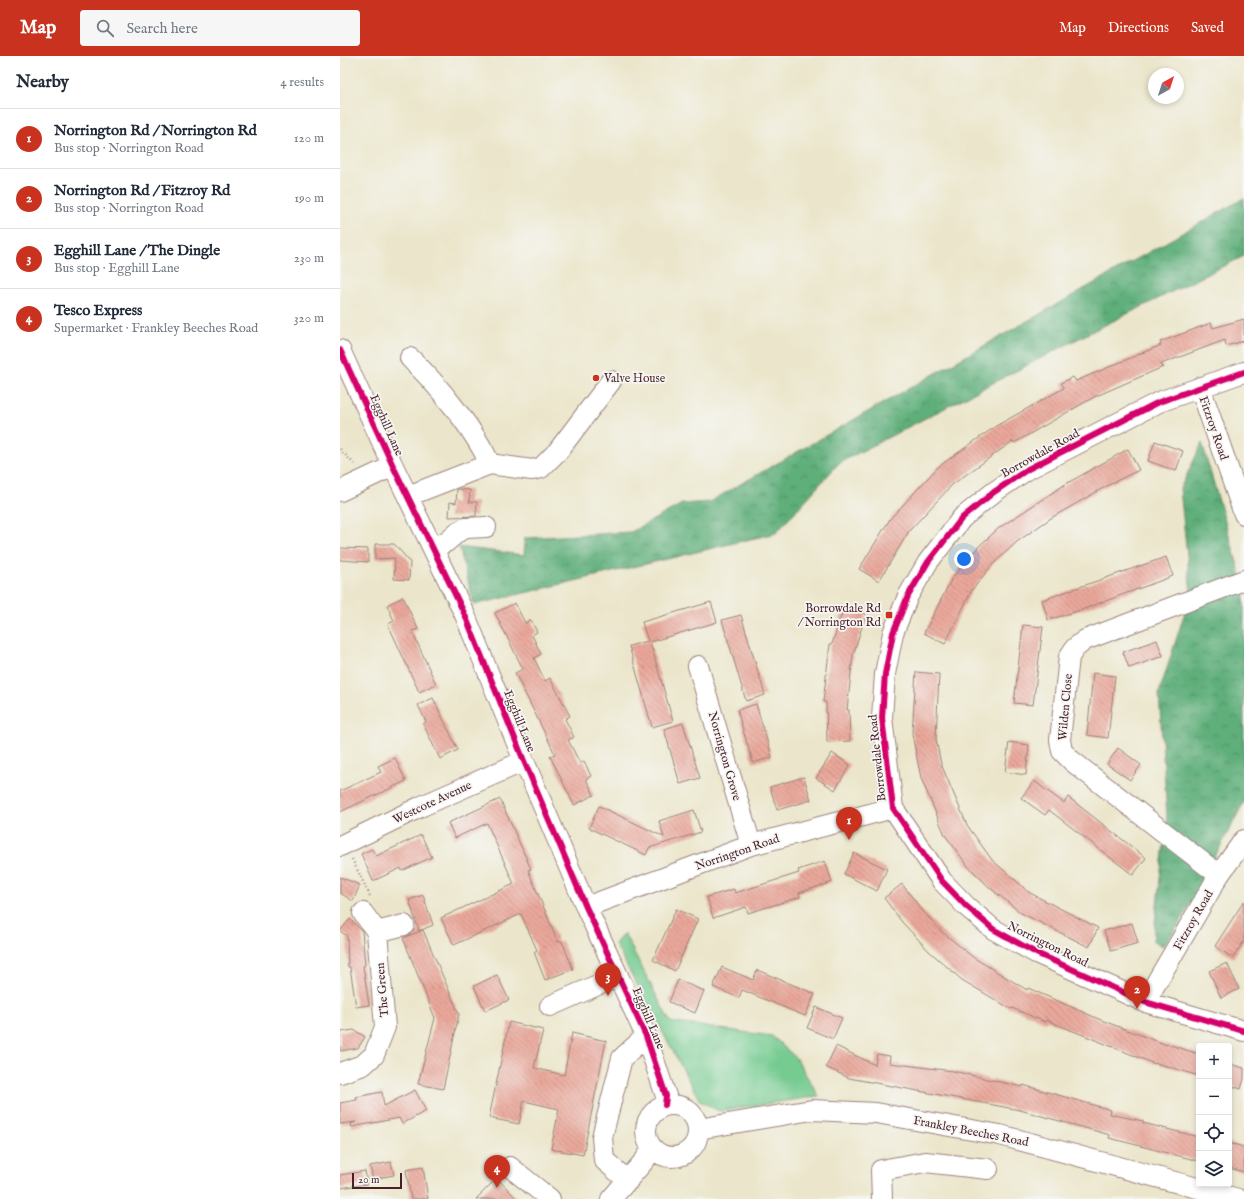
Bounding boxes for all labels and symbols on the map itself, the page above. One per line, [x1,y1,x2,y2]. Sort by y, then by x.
north arrow [1148,68,1184,104]
place label: Valve House [603,371,666,386]
marker: Valve House [591,373,601,383]
street label: Egghill Lane [366,392,407,459]
street label: Fitzroy Road [1196,394,1232,463]
street label: Borrowdale Road [998,425,1083,481]
your location [954,549,974,569]
place label: Borrowdale Rd / Norrington Rd [798,601,882,630]
marker: Borrowdale Rd / Norrington Rd [884,610,894,620]
street label: Wilden Close [1055,673,1076,741]
street label: Egghill Lane [500,688,539,755]
street label: Norrington Grove [705,710,745,803]
street label: Borrowdale Road [865,713,890,802]
street label: Westcote Avenue [390,777,474,827]
pin: 1 [836,807,862,840]
street label: Norrington Road [693,831,782,874]
street label: Fitzroy Road [1170,887,1217,953]
street label: Norrington Road [1005,918,1091,971]
street label: The Green [373,961,392,1018]
pin: 3 [595,963,621,996]
pin: 2 [1124,976,1150,1009]
street label: Egghill Lane [629,985,668,1052]
street label: Frankley Beeches Road [912,1113,1030,1150]
pin: 4 [484,1155,510,1188]
scale bar [352,1171,402,1190]

